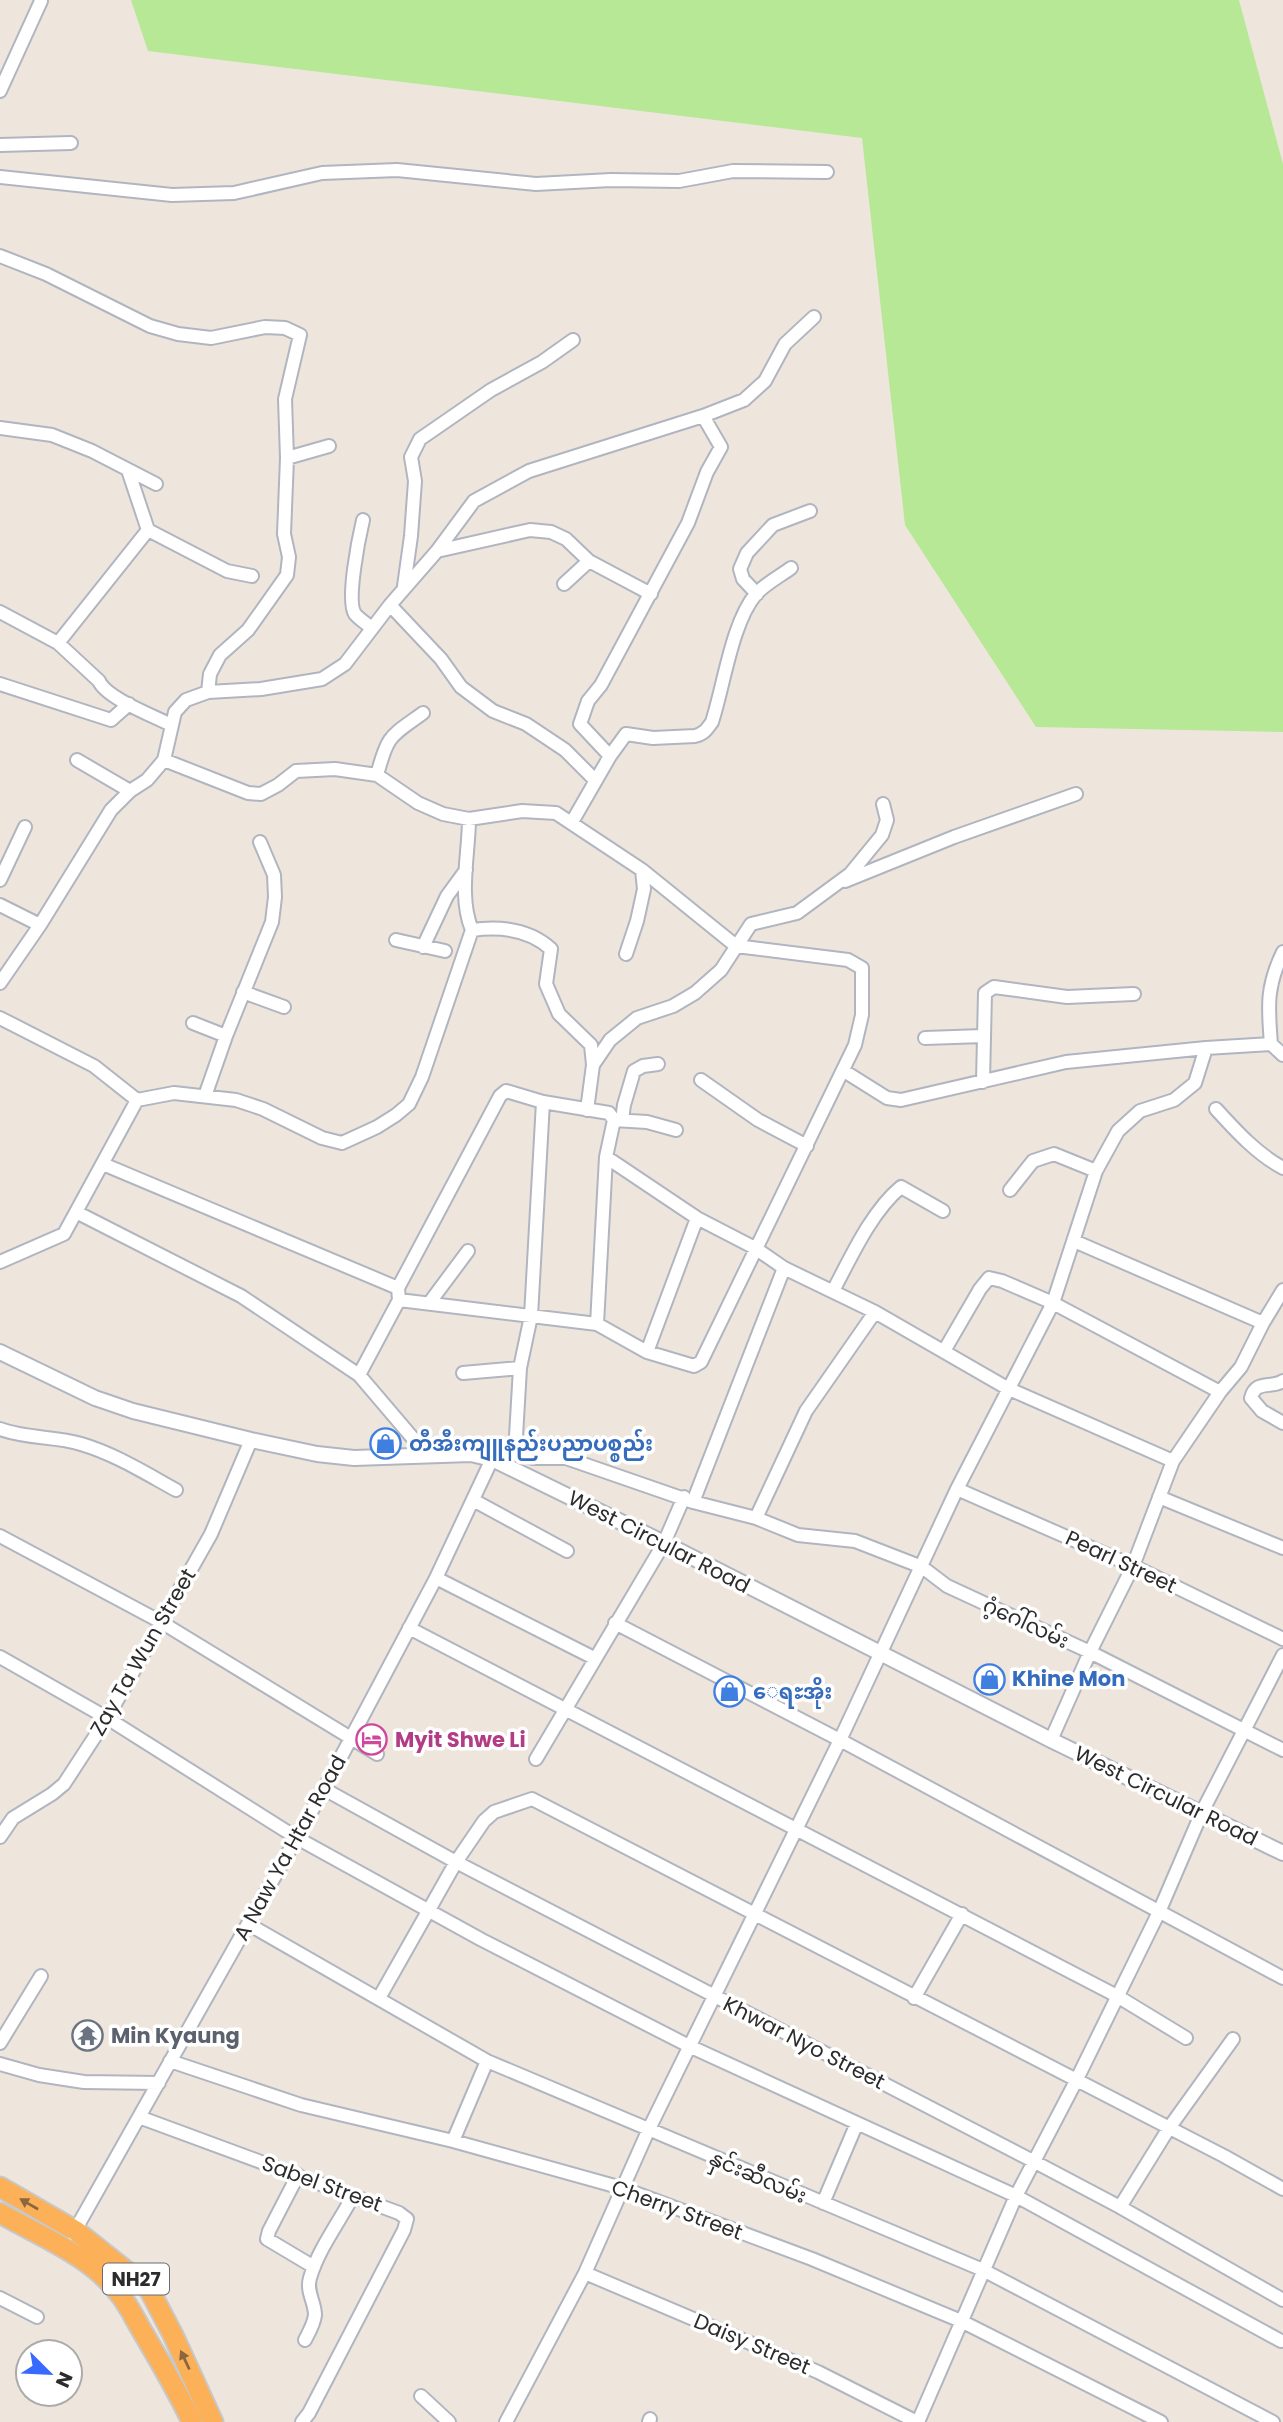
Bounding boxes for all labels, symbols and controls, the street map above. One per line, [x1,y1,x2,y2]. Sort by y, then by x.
shop icon: တီအီးကျူနည်းပညာပစ္စည်း [369,1427,403,1461]
place label: တီအီးကျူနည်းပညာပစ္စည်း [409,1428,653,1462]
street label: West Circular Road [563,1483,755,1600]
street label: Pearl Street [1061,1523,1181,1600]
street label: Zay Ta Wun Street [83,1563,202,1741]
street label: ဂံ့ဂေါ်လမ်း [978,1589,1074,1656]
shop icon: Khine Mon [972,1662,1006,1696]
place label: Khine Mon [1012,1664,1125,1693]
shop icon: ေရႊအိုး [713,1675,747,1709]
place label: ေရႊအိုး [753,1676,832,1709]
hotel icon: Myit Shwe Li [355,1723,389,1757]
place label: Myit Shwe Li [395,1725,526,1754]
street label: West Circular Road [1070,1739,1263,1853]
street label: A Naw Ya Htar Road [226,1750,353,1946]
street label: Khwar Nyo Street [718,1989,890,2096]
temple icon: Min Kyaung [71,2019,105,2053]
place label: Min Kyaung [111,2021,240,2050]
street label: နှင်းဆီလမ်း [704,2142,812,2213]
street label: Sabel Street [258,2148,386,2219]
street label: Cherry Street [608,2172,747,2247]
one-way arrow [19,2198,38,2210]
road number: NH27 [103,2264,169,2294]
street label: Daisy Street [689,2306,815,2381]
north arrow [14,2338,84,2408]
one-way arrow [179,2350,191,2370]
text: N [49,2368,79,2392]

